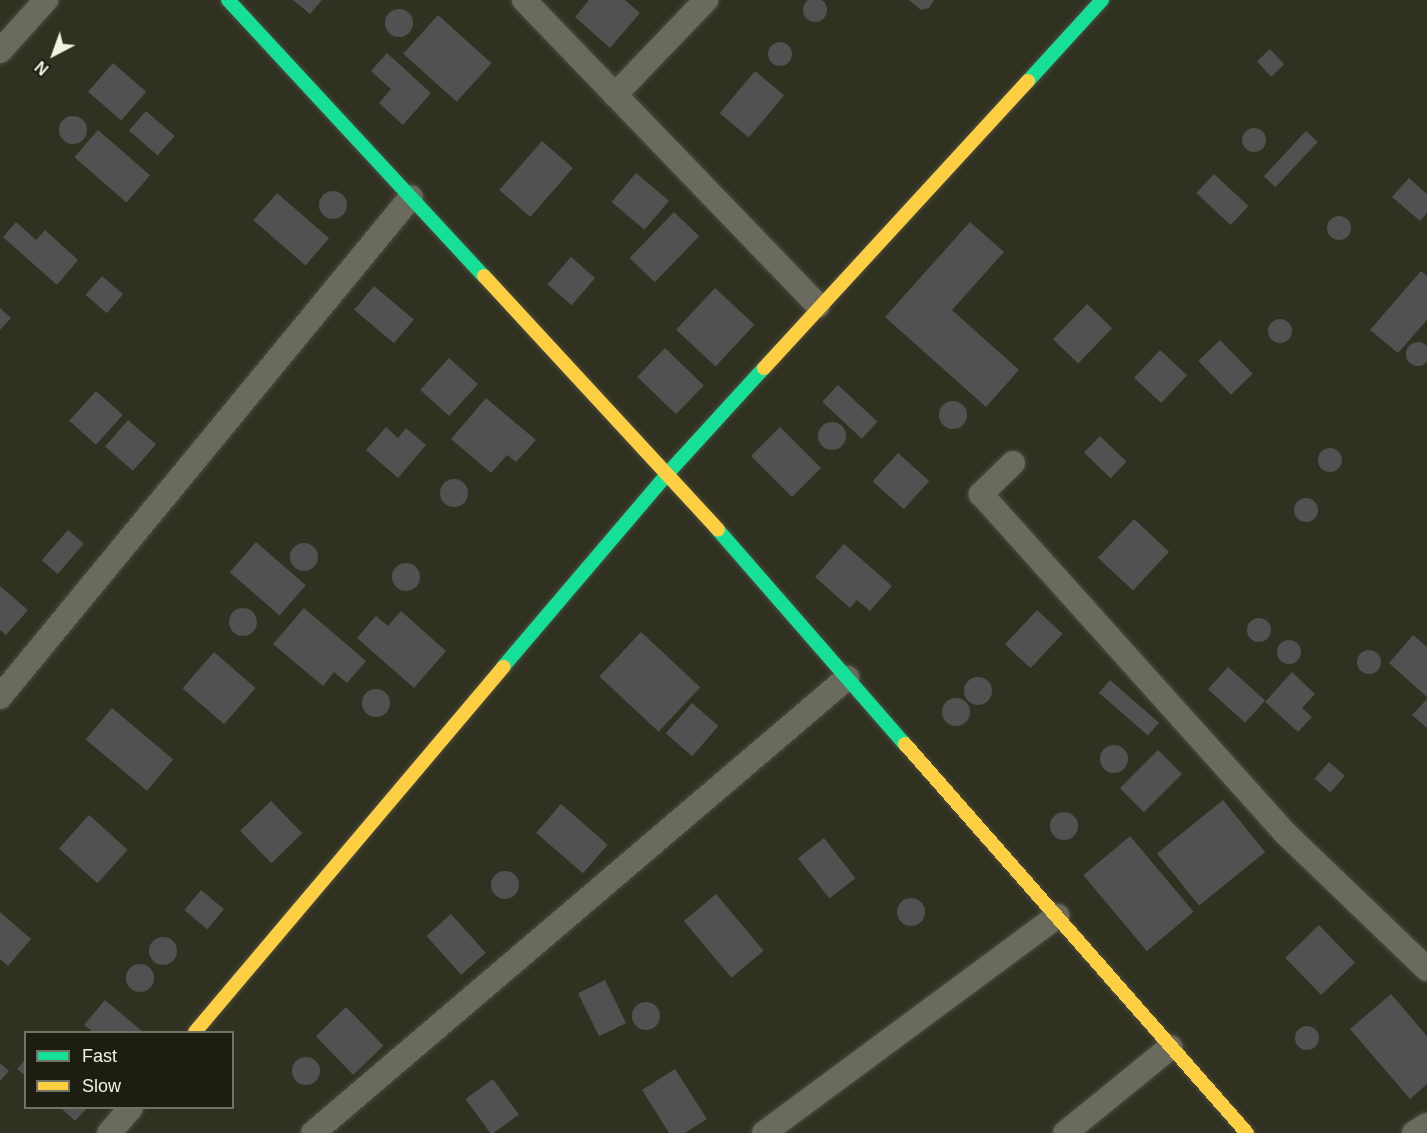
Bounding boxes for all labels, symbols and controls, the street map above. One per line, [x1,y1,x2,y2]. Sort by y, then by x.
north arrow [24,24,84,84]
text: N [32,58,52,78]
legend [24,1031,234,1109]
text: Fast [82,1046,117,1066]
text: Slow [82,1076,121,1096]

